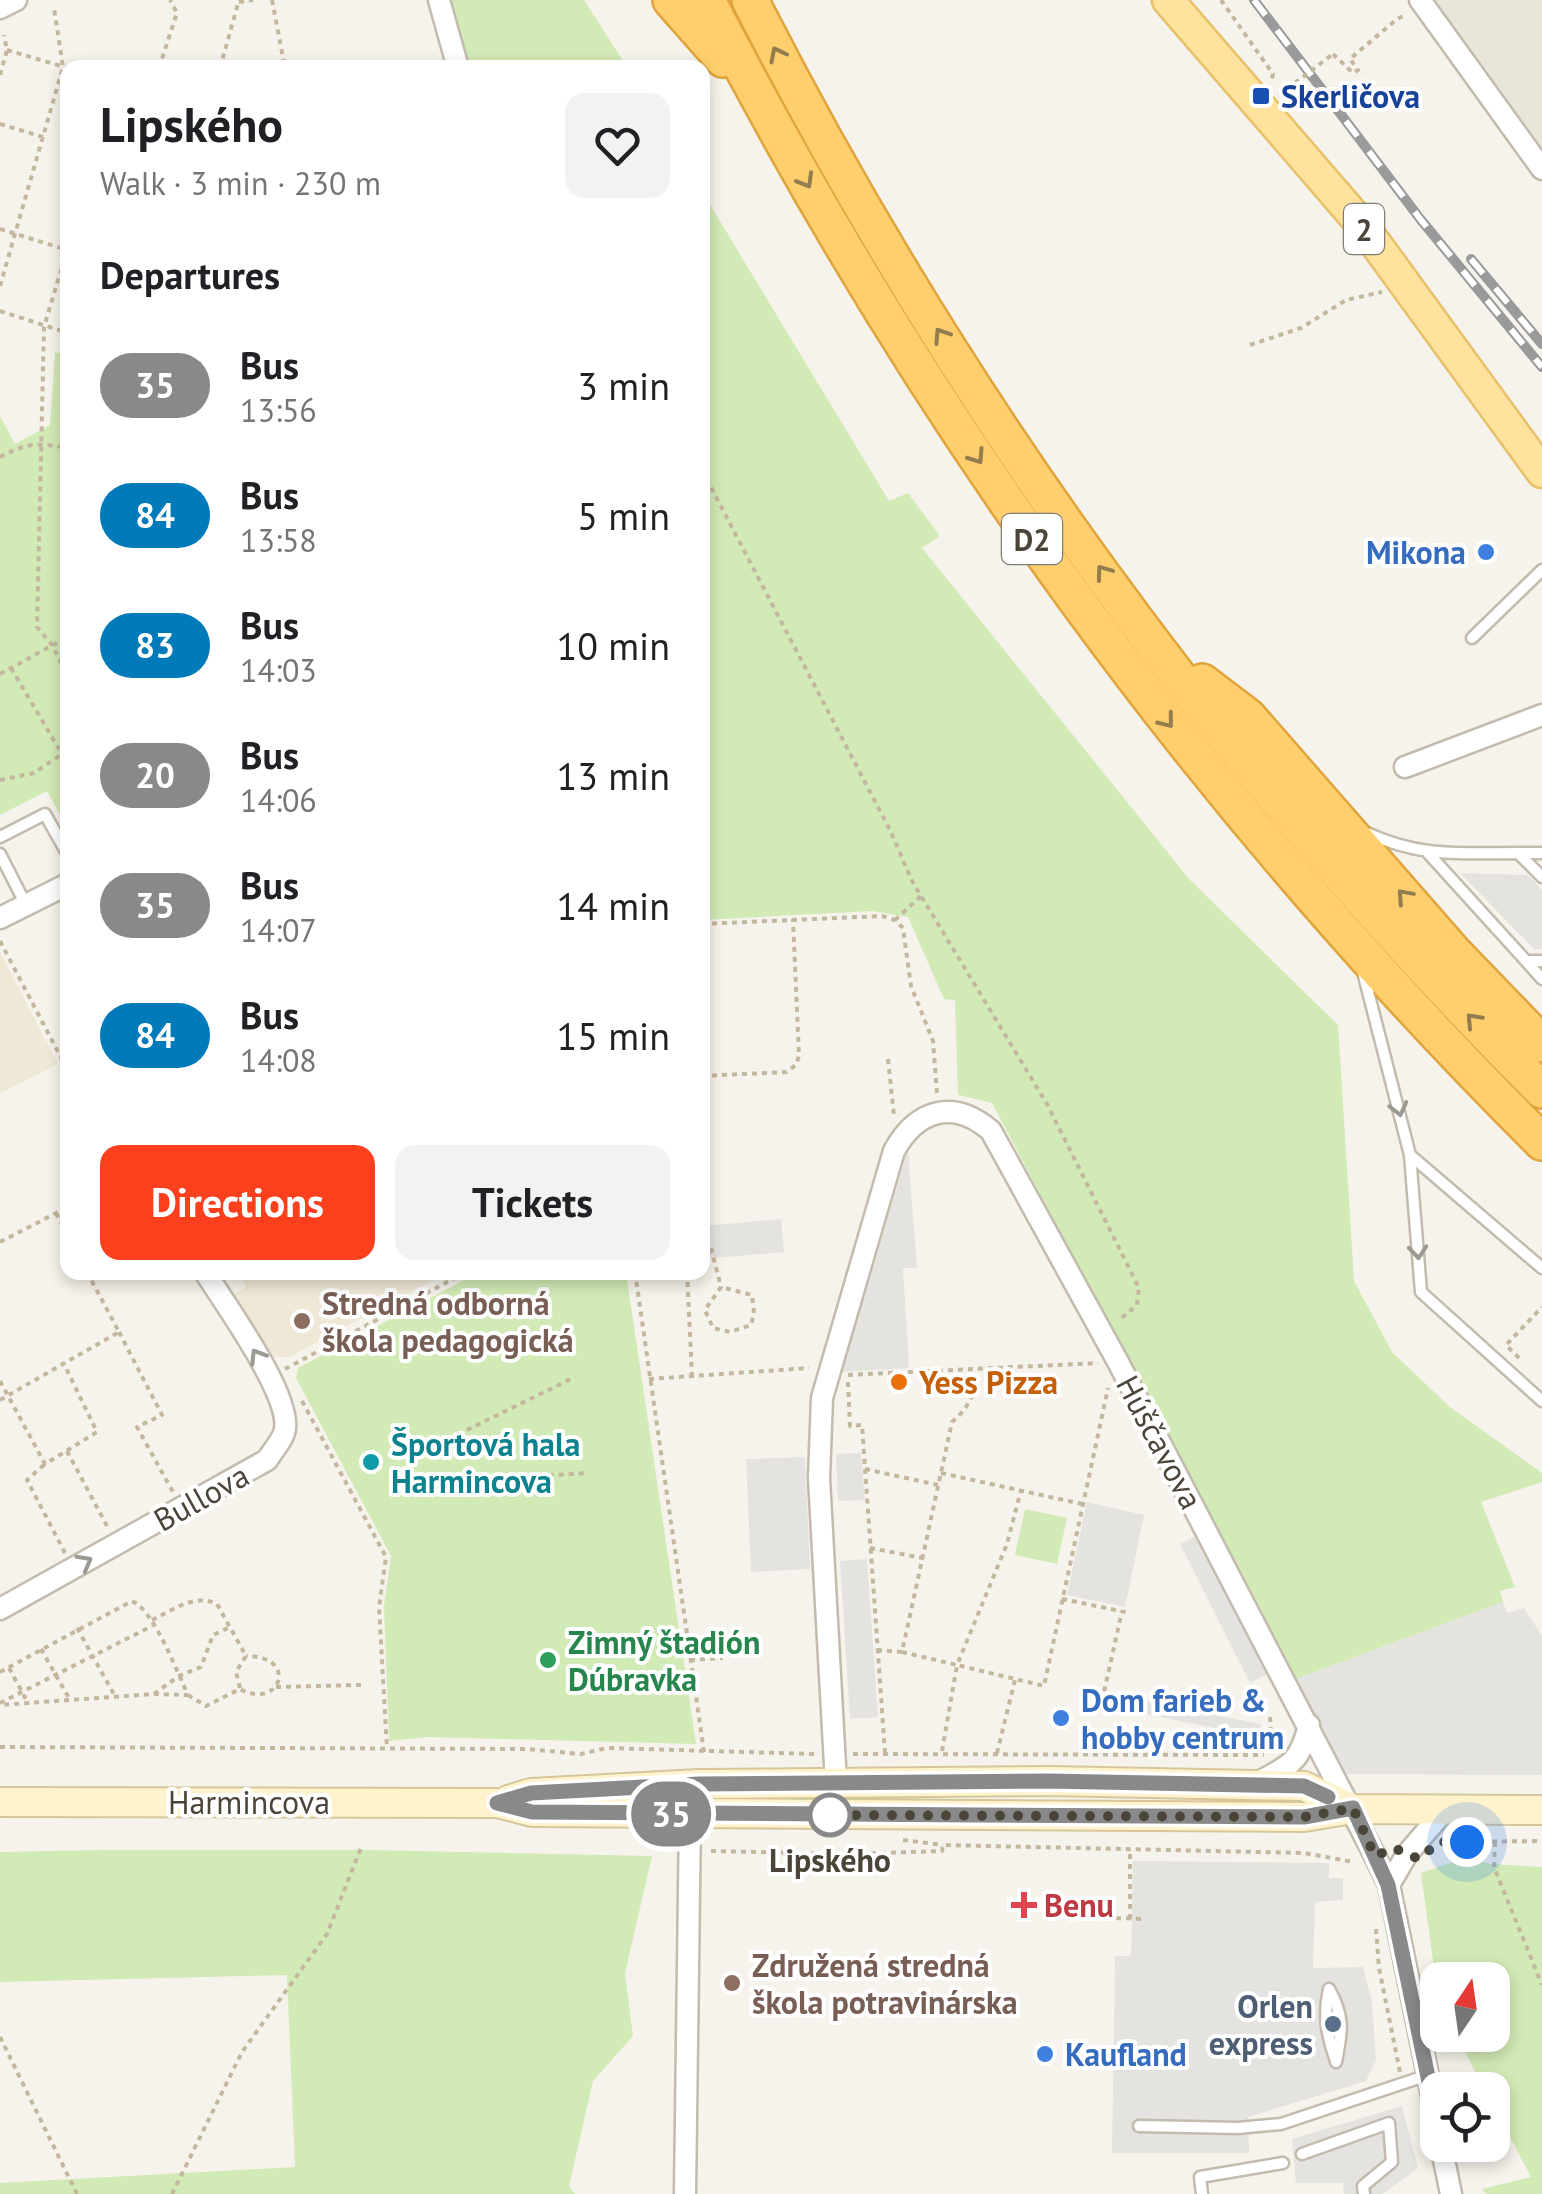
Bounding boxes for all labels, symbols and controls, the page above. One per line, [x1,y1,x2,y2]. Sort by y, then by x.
one-way arrow [770,47,789,65]
place label: Skerličova [1281,75,1420,117]
marker: Skerličova [1250,85,1272,107]
text: Lipského [100,93,283,155]
button: heart [565,93,670,198]
text: Walk · 3 min · 230 m [100,162,381,204]
one-way arrow [794,170,813,188]
road number: 2 [1344,204,1384,254]
text: Departures [100,250,280,299]
one-way arrow [934,328,953,346]
text: Bus [240,340,299,389]
text: 3 min [577,361,670,410]
text: 35 [135,362,175,408]
text: 13:56 [240,389,317,431]
one-way arrow [964,447,983,465]
text: Bus [240,470,299,519]
text: 5 min [577,491,670,540]
text: 84 [135,492,175,538]
road number: D2 [1002,514,1062,564]
text: 13:58 [240,519,317,561]
place label: Mikona [1366,531,1466,573]
marker: Mikona [1475,541,1497,563]
one-way arrow [1097,565,1115,584]
text: Bus [240,600,299,649]
text: 10 min [557,621,670,670]
text: 83 [135,622,175,668]
text: 14:03 [240,649,317,691]
one-way arrow [1155,710,1173,728]
text: Bus [240,730,299,779]
text: 13 min [557,751,670,800]
text: 20 [135,752,175,798]
text: 14:06 [240,779,317,821]
text: Bus [240,860,299,909]
text: 14 min [557,881,670,930]
text: 35 [135,882,175,928]
one-way arrow [1397,889,1415,908]
text: 14:07 [240,909,317,951]
text: Bus [240,990,299,1039]
text: 15 min [557,1011,670,1060]
text: 84 [135,1012,175,1058]
one-way arrow [1467,1014,1485,1032]
text: 14:08 [240,1039,317,1081]
one-way arrow [1387,1100,1408,1117]
button: Directions [100,1145,375,1260]
button: Tickets [395,1145,670,1260]
one-way arrow [1406,1245,1428,1261]
place label: Stredná odborná škola pedagogická [322,1282,574,1361]
marker: Stredná odborná škola pedagogická [291,1310,313,1332]
one-way arrow [250,1348,269,1366]
place label: Yess Pizza [918,1361,1058,1403]
street label: Húščavova [1107,1368,1213,1516]
marker: Yess Pizza [888,1371,910,1393]
place label: Športová hala Harmincova [391,1423,580,1502]
marker: Športová hala Harmincova [360,1451,382,1473]
street label: Bullova [146,1454,256,1540]
one-way arrow [74,1554,92,1574]
place label: Zimný štadión Dúbravka [568,1621,760,1700]
marker: Zimný štadión Dúbravka [537,1649,559,1671]
place label: Dom farieb & hobby centrum [1081,1679,1284,1758]
marker: Dom farieb & hobby centrum [1050,1707,1072,1729]
street label: Harmincova [168,1781,330,1823]
line badge: 35 [626,1782,716,1846]
text: 35 [651,1791,691,1837]
marker: Lipského [809,1794,851,1836]
your location [1442,1817,1492,1867]
place label: Lipského [769,1839,891,1881]
place label: Benu [1044,1884,1114,1926]
marker: Benu [1013,1894,1035,1916]
place label: Združená stredná škola potravinárska [752,1944,1018,2023]
north arrow [1420,1962,1510,2052]
map controls [1420,1962,1510,2162]
marker: Združená stredná škola potravinárska [721,1972,743,1994]
place label: Orlen express [1209,1985,1313,2064]
marker: Orlen express [1322,2013,1344,2035]
place label: Kaufland [1065,2033,1187,2075]
marker: Kaufland [1034,2043,1056,2065]
button: locate [1420,2072,1510,2162]

